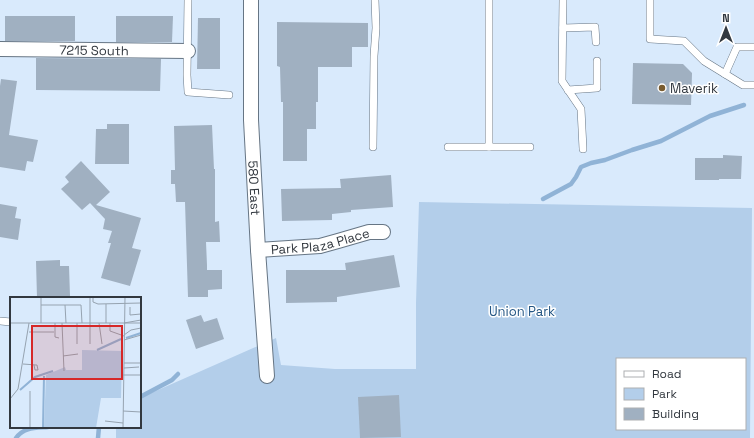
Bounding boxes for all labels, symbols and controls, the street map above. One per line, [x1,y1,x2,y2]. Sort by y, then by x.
north arrow [706,8,746,48]
text: N [722,11,730,25]
street label: 7215 South [59,42,129,59]
place label: Maverik [670,80,718,97]
marker: Maverik [657,83,667,93]
street label: 580 East [244,160,264,216]
street label: Park Plaza Place [270,224,372,258]
inset map [10,297,141,428]
park label: Union Park [489,303,555,320]
legend [616,358,746,430]
text: Road [652,366,681,382]
text: Park [652,386,677,402]
text: Building [652,406,699,422]

